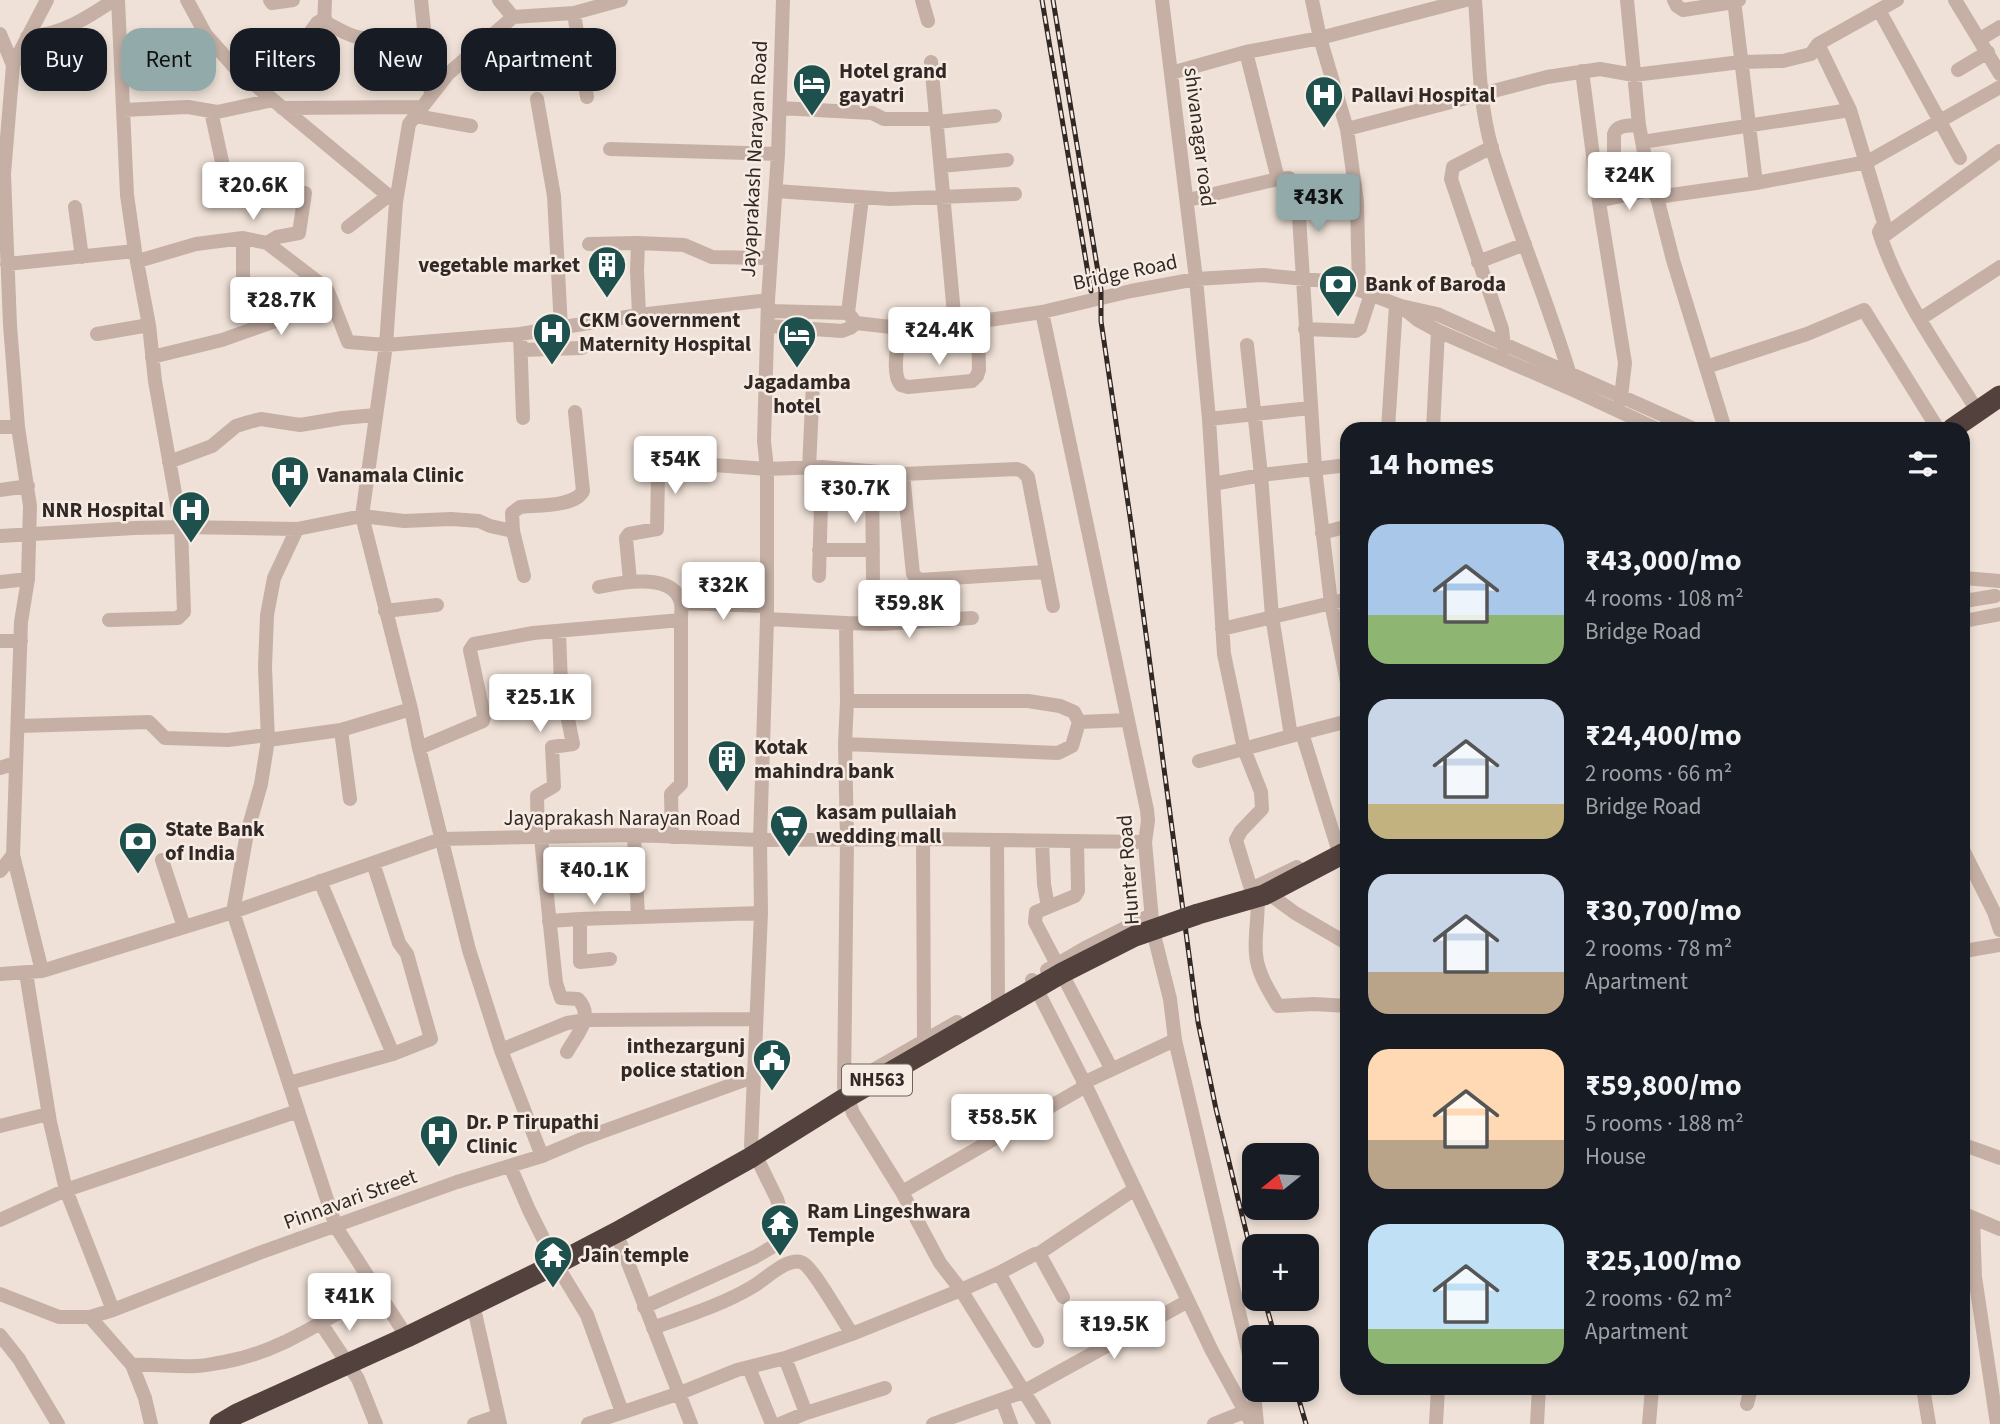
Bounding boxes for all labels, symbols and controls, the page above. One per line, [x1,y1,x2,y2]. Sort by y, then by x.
chip: Buy [21,28,107,91]
chip: Rent [121,28,216,91]
chip: Filters [230,28,340,91]
chip: New [354,28,447,91]
chip: Apartment [461,28,616,91]
street label: Jayaprakash Narayan Road [733,40,775,278]
place label: Hotel grand gayatri [839,56,947,110]
hotel icon: Hotel grand gayatri [791,62,833,117]
street label: shivanagar road [1177,66,1223,208]
hospital icon: Pallavi Hospital [1303,74,1345,129]
place label: Pallavi Hospital [1351,80,1495,110]
pin: ₹24K [1588,152,1670,212]
text: ₹24K [1604,158,1654,191]
pin: ₹20.6K [196,162,310,222]
text: ₹20.6K [218,168,288,201]
pin: ₹43K [1277,174,1359,234]
text: ₹43K [1293,180,1343,213]
building icon: vegetable market [586,244,628,299]
street label: Bridge Road [1070,246,1180,298]
place label: vegetable market [418,250,580,280]
bank icon: Bank of Baroda [1317,263,1359,318]
place label: Bank of Baroda [1365,269,1506,299]
pin: ₹28.7K [224,278,338,337]
text: ₹28.7K [246,283,316,316]
place label: CKM Government Maternity Hospital [579,305,751,359]
pin: ₹24.4K [882,308,996,367]
hospital icon: CKM Government Maternity Hospital [531,311,573,366]
text: ₹24.4K [904,313,974,346]
hotel icon: Jagadamba hotel [776,314,818,369]
place label: Jagadamba hotel [743,367,851,421]
pin: ₹54K [634,436,716,496]
text: ₹54K [650,442,700,475]
text: 14 homes [1368,443,1494,486]
icon: filters [1904,445,1942,483]
hospital icon: Vanamala Clinic [269,454,311,509]
place label: Vanamala Clinic [316,460,464,490]
pin: ₹30.7K [798,466,912,525]
text: ₹30.7K [820,471,890,504]
hospital icon: NNR Hospital [170,489,212,544]
place label: NNR Hospital [41,495,164,525]
text: ₹43,000/mo [1585,539,1742,582]
icon: home [1424,552,1508,636]
pin: ₹32K [682,562,764,622]
text: ₹32K [698,568,748,601]
pin: ₹59.8K [852,580,966,640]
text: 4 rooms · 108 m² [1585,582,1744,615]
text: ₹59.8K [874,586,944,619]
text: Bridge Road [1585,615,1702,648]
pin: ₹25.1K [483,674,597,734]
text: ₹25.1K [505,680,575,713]
text: ₹24,400/mo [1585,714,1742,757]
icon: home [1424,727,1508,811]
place label: Kotak mahindra bank [754,732,895,786]
building icon: Kotak mahindra bank [706,738,748,793]
text: 2 rooms · 66 m² [1585,757,1732,790]
text: Bridge Road [1585,790,1702,823]
place label: kasam pullaiah wedding mall [816,797,957,851]
street label: Jayaprakash Narayan Road [503,803,741,833]
supermarket icon: kasam pullaiah wedding mall [768,803,810,858]
place label: State Bank of India [165,814,265,868]
street label: Hunter Road [1109,814,1147,926]
bank icon: State Bank of India [117,820,159,875]
pin: ₹40.1K [537,848,651,907]
text: ₹40.1K [559,853,629,886]
text: ₹30,700/mo [1585,889,1742,932]
icon: home [1424,902,1508,986]
text: 2 rooms · 78 m² [1585,932,1732,965]
text: Apartment [1585,965,1688,998]
place label: inthezargunj police station [620,1031,745,1085]
public building icon: inthezargunj police station [751,1037,793,1092]
road number: NH563 [842,1064,912,1096]
text: ₹59,800/mo [1585,1064,1742,1107]
icon: home [1424,1077,1508,1161]
pin: ₹58.5K [945,1094,1059,1154]
text: ₹58.5K [967,1100,1037,1133]
place label: Dr. P Tirupathi Clinic [466,1107,599,1161]
text: 5 rooms · 188 m² [1585,1107,1744,1140]
hospital icon: Dr. P Tirupathi Clinic [418,1113,460,1168]
text: House [1585,1140,1646,1173]
north arrow [1242,1143,1320,1220]
map controls [1242,1143,1319,1402]
street label: Pinnavari Street [279,1161,421,1237]
place label: Ram Lingeshwara Temple [807,1196,971,1250]
temple icon: Ram Lingeshwara Temple [759,1202,801,1257]
temple icon: Jain temple [532,1234,574,1289]
button: + [1242,1234,1319,1311]
text: ₹25,100/mo [1585,1239,1742,1282]
place label: Jain temple [580,1240,689,1270]
icon: home [1424,1252,1508,1336]
pin: ₹41K [308,1274,390,1333]
text: ₹41K [324,1279,374,1312]
text: 2 rooms · 62 m² [1585,1282,1732,1315]
pin: ₹19.5K [1057,1302,1171,1361]
text: ₹19.5K [1079,1307,1149,1340]
text: Apartment [1585,1315,1688,1348]
button: − [1242,1325,1319,1402]

